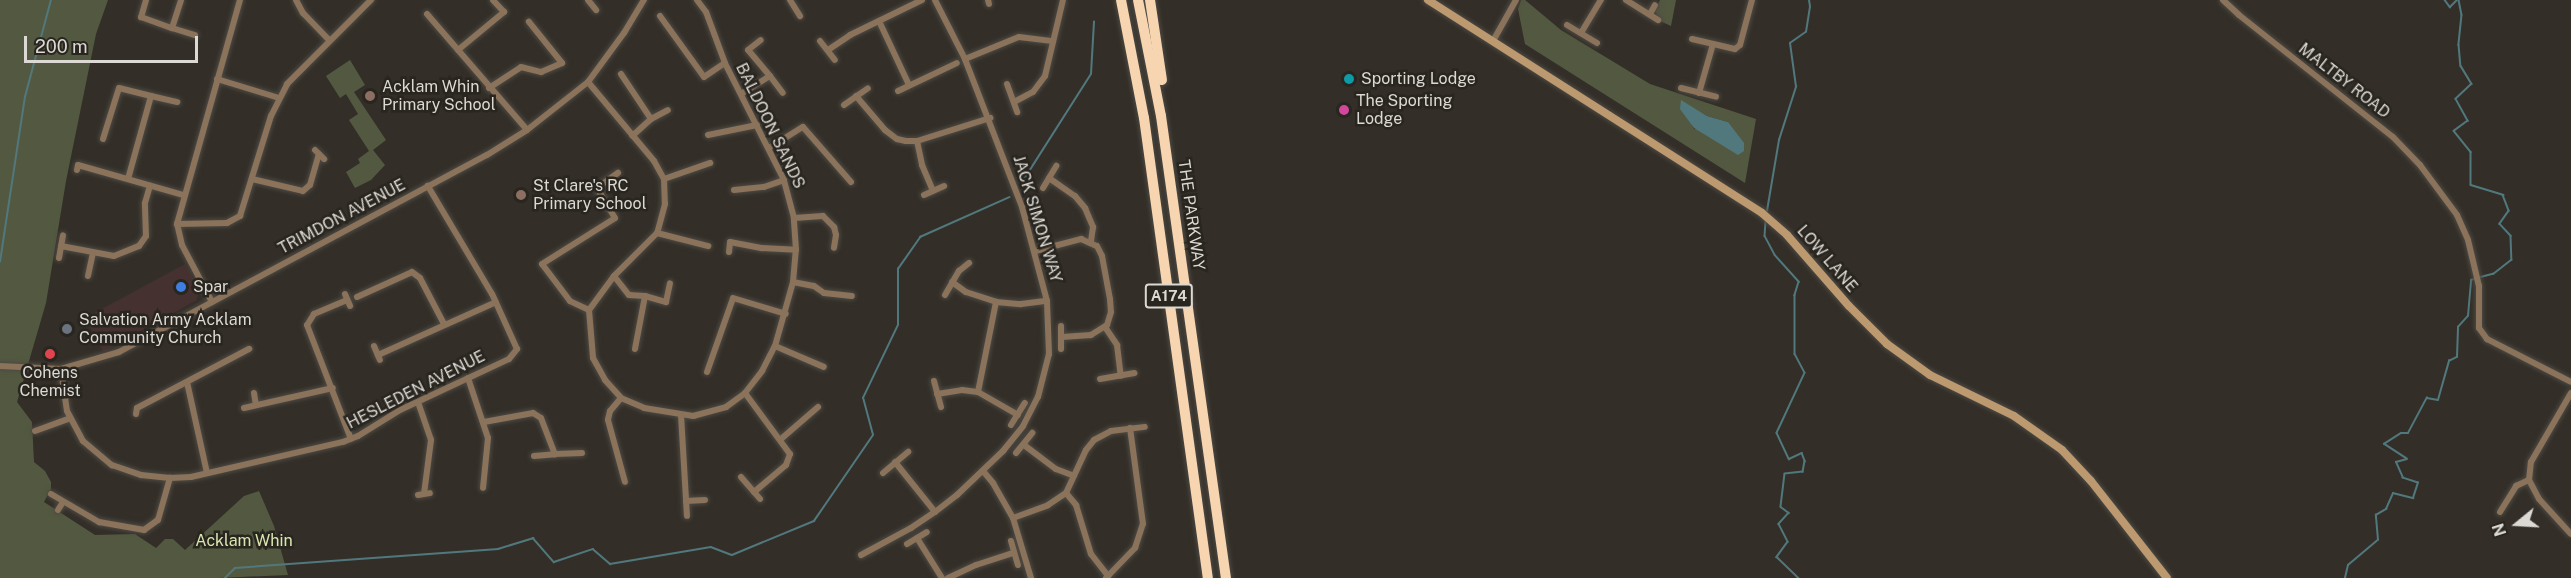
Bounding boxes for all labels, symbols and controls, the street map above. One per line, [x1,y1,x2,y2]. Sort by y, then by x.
scale bar [27,24,201,62]
text: 200 m [35,36,88,57]
street label: MALTBY ROAD [2294,39,2394,123]
street label: BALDOON SANDS [731,60,809,192]
place label: Sporting Lodge [1361,69,1476,89]
marker: Sporting Lodge [1342,72,1356,86]
place label: Acklam Whin Primary School [382,77,496,115]
marker: Acklam Whin Primary School [363,89,377,103]
place label: The Sporting Lodge [1356,91,1452,129]
marker: The Sporting Lodge [1337,103,1351,117]
street label: JACK SIMON WAY [1008,153,1066,285]
street label: THE PARKWAY [1174,159,1208,271]
street label: TRIMDON AVENUE [275,175,409,259]
place label: St Clare's RC Primary School [533,176,647,214]
marker: St Clare's RC Primary School [514,188,528,202]
street label: LOW LANE [1793,222,1861,296]
place label: Spar [193,277,228,297]
marker: Spar [174,280,188,294]
road number: A174 [1144,284,1194,308]
place label: Salvation Army Acklam Community Church [79,310,252,348]
marker: Salvation Army Acklam Community Church [60,322,74,336]
marker: Cohens Chemist [43,347,57,361]
street label: HESLEDEN AVENUE [344,347,488,433]
place label: Cohens Chemist [19,363,81,401]
north arrow [2487,494,2547,554]
text: N [2488,521,2510,539]
park label: Acklam Whin [195,531,293,551]

